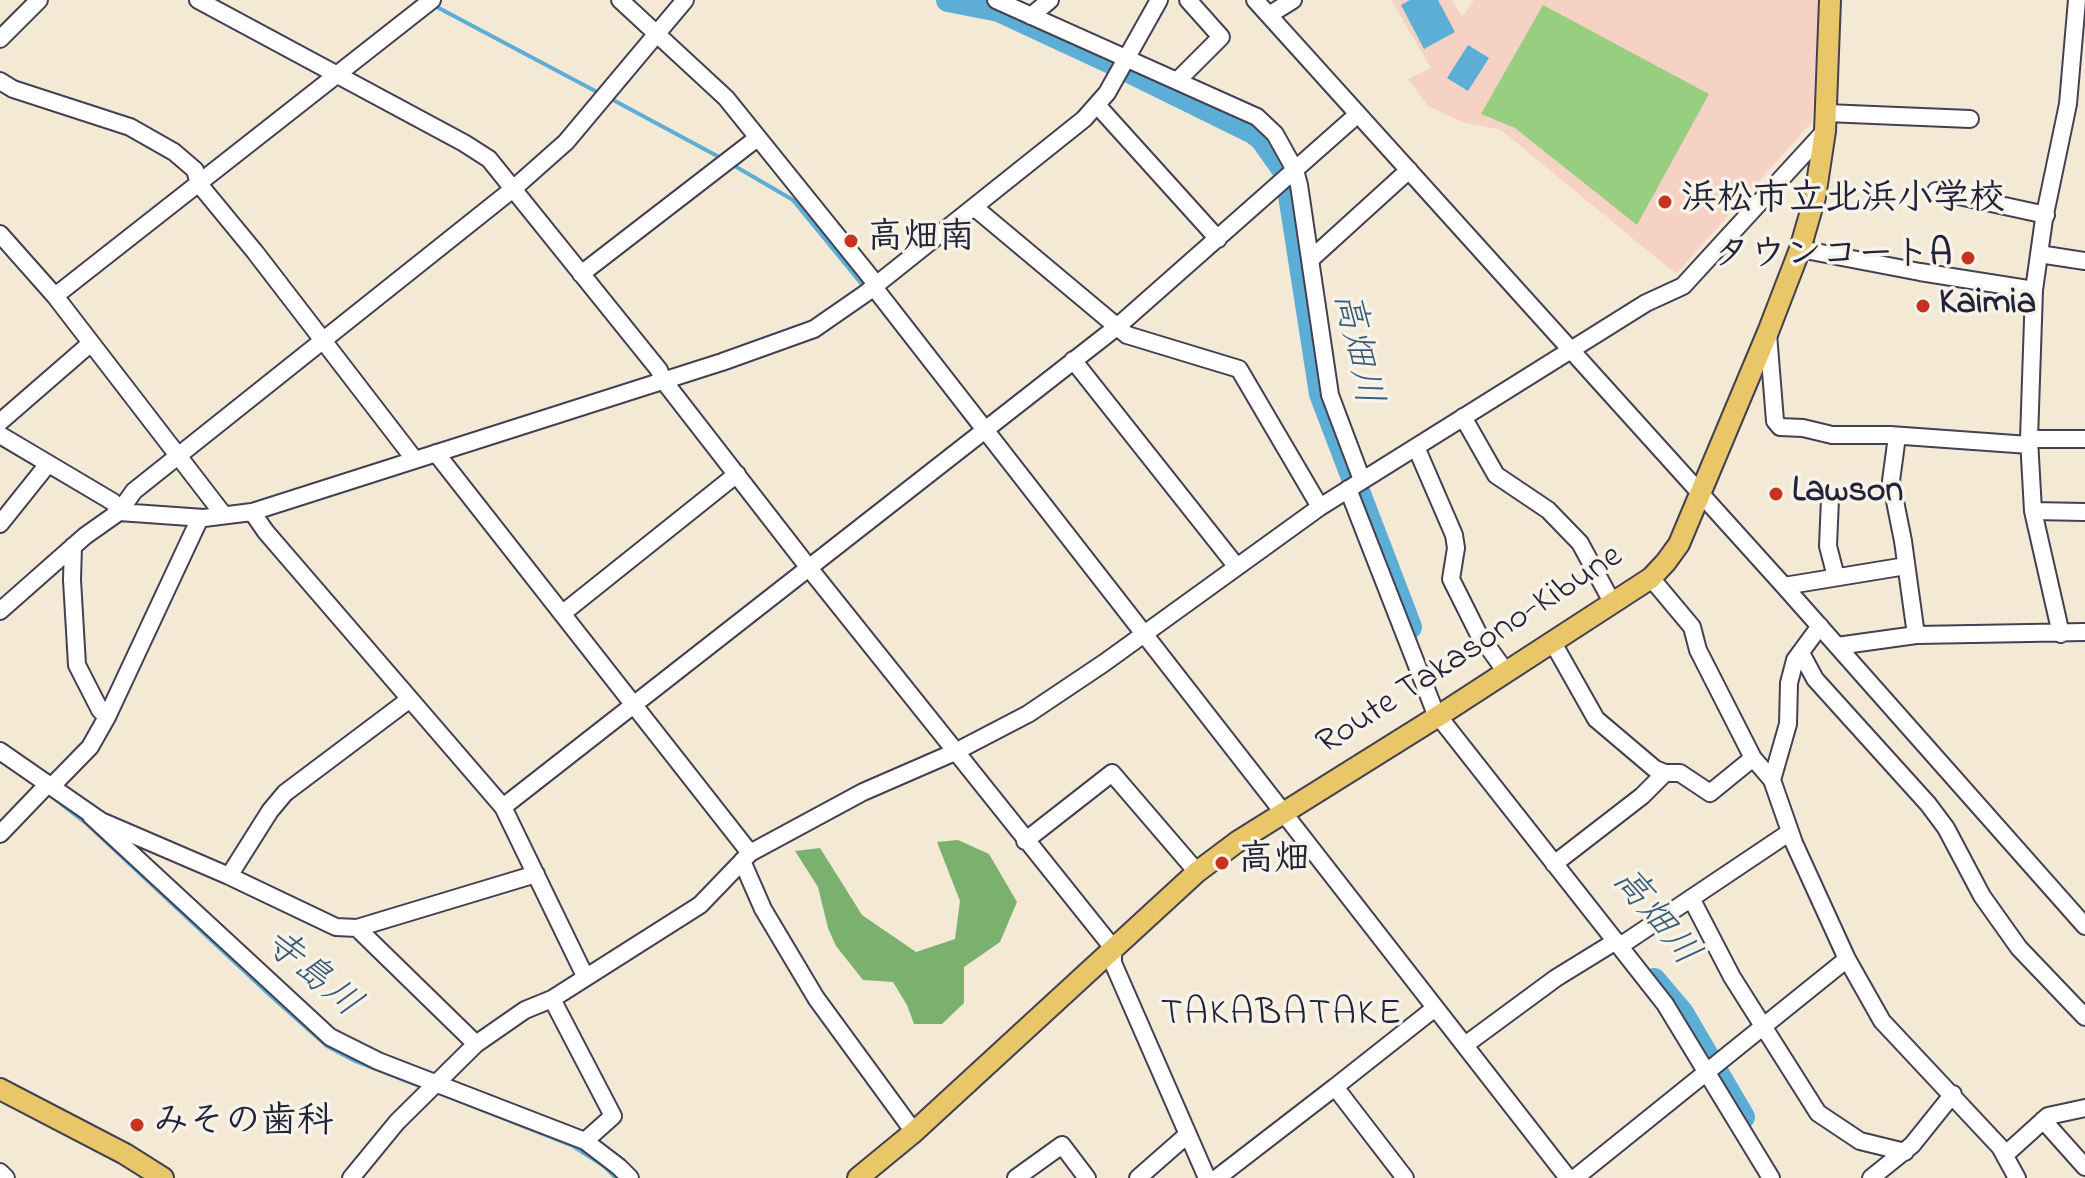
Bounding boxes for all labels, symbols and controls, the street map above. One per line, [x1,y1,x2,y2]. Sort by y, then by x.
place label: 浜松市立北浜小学校 [1681,180,2005,224]
marker: 浜松市立北浜小学校 [1656,193,1674,211]
place label: 高畑南 [867,219,975,263]
marker: 高畑南 [842,232,860,250]
place label: タウンコートA [1714,236,1952,280]
marker: タウンコートA [1959,249,1977,267]
place label: Kaimia [1939,284,2036,328]
water label: 高畑川 [1320,289,1388,409]
marker: Kaimia [1914,297,1932,315]
place label: Lawson [1792,472,1903,516]
marker: Lawson [1767,485,1785,503]
street label: Route Takasono-Kibune [1310,537,1632,767]
place label: 高畑 [1238,841,1310,885]
marker: 高畑 [1213,854,1231,872]
water label: 高畑川 [1599,860,1707,978]
water label: 寺島川 [252,922,368,1030]
district label: TAKABATAKE [1161,994,1403,1040]
place label: みその歯科 [153,1103,333,1147]
marker: みその歯科 [128,1116,146,1134]

